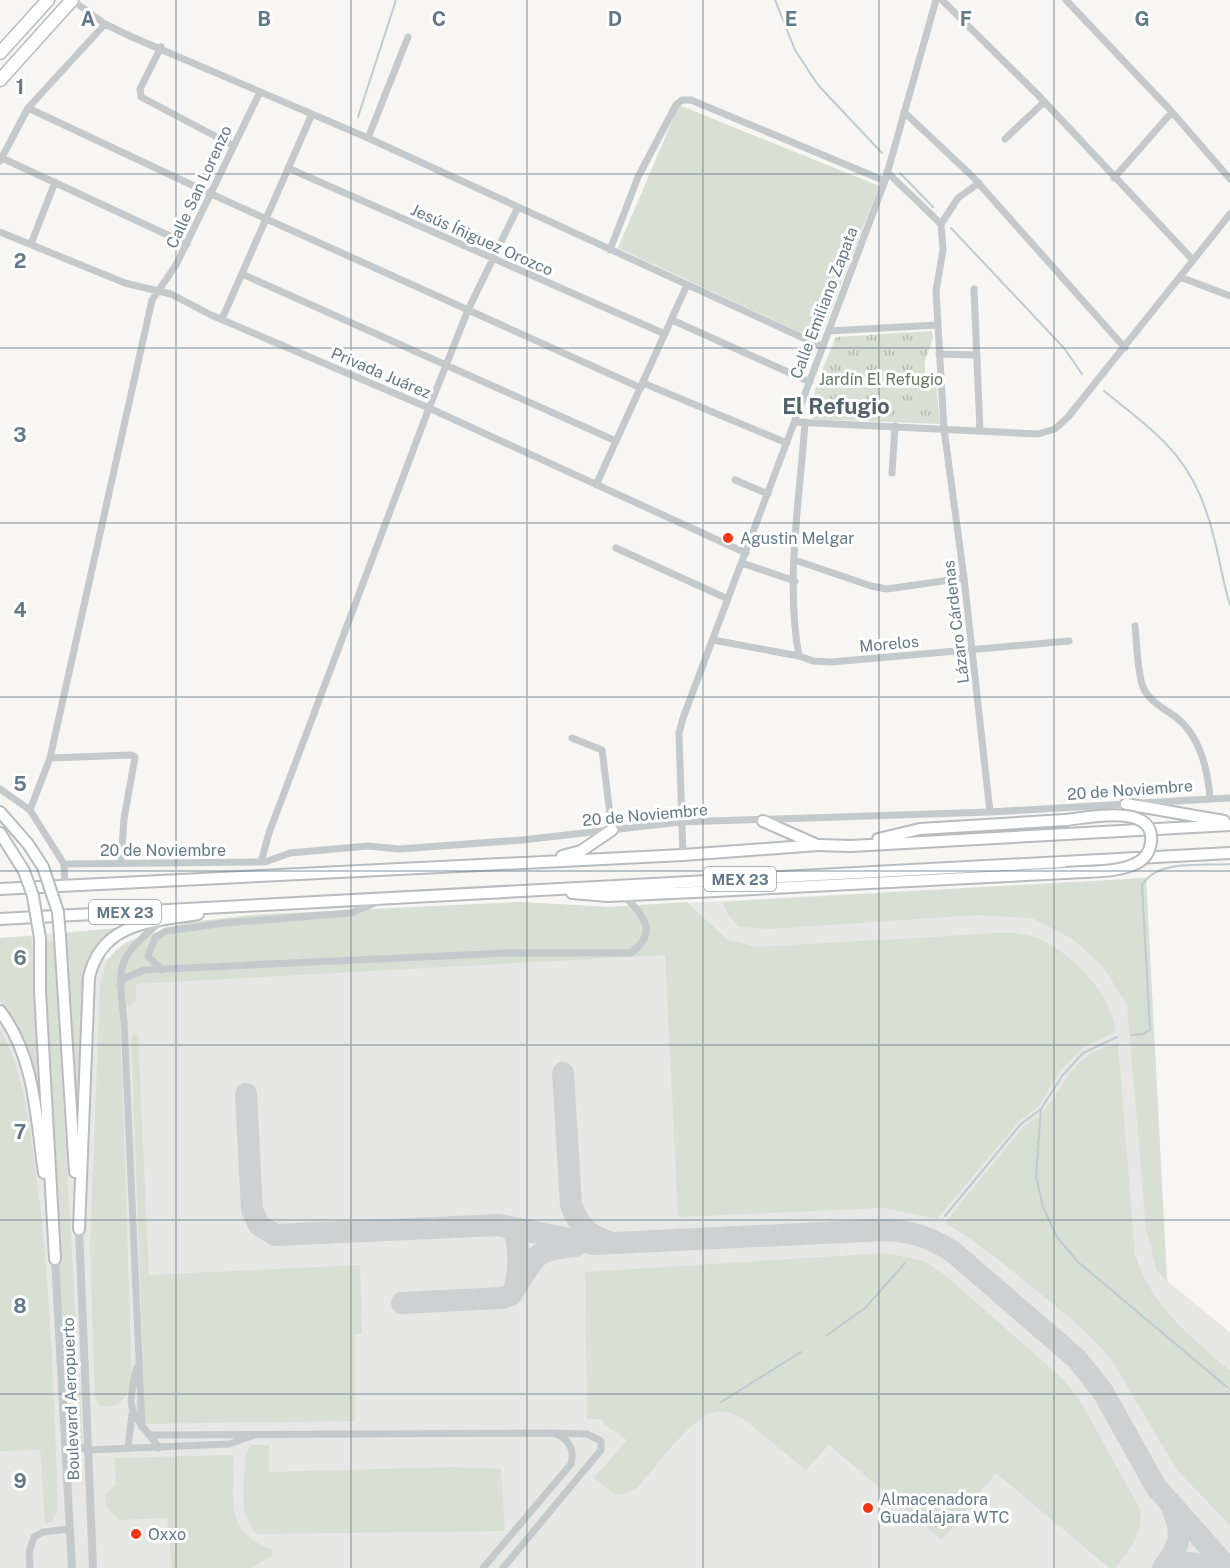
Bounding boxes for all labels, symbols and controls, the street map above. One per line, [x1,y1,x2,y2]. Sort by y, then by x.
text: A [81,7,95,31]
text: B [257,7,271,31]
text: C [432,7,446,31]
text: D [608,7,622,31]
text: E [785,7,797,31]
text: F [960,7,972,31]
text: G [1134,7,1150,31]
text: 1 [16,75,24,99]
street label: Calle San Lorenzo [162,123,236,251]
street label: Jesús Íñiguez Orozco [408,199,556,280]
street label: Calle Emiliano Zapata [786,224,862,382]
text: 2 [14,249,26,273]
street label: Privada Juárez [328,343,434,403]
park label: Jardín El Refugio [819,370,943,389]
district label: El Refugio [782,393,890,419]
text: 3 [13,423,27,447]
place label: Agustin Melgar [740,529,854,548]
marker: Agustin Melgar [721,531,735,545]
street label: Lázaro Cárdenas [939,559,973,685]
text: 4 [13,598,27,622]
street label: Morelos [858,632,920,656]
text: 5 [13,772,27,796]
street label: 20 de Noviembre [1067,776,1193,804]
street label: 20 de Noviembre [581,800,709,830]
street label: 20 de Noviembre [100,841,226,860]
road number: MEX 23 [704,867,776,891]
road number: MEX 23 [89,900,161,924]
text: 6 [13,946,27,970]
text: 7 [14,1120,26,1144]
text: 8 [13,1294,27,1318]
street label: Boulevard Aeropuerto [59,1317,83,1481]
text: 9 [13,1469,27,1493]
place label: Almacenadora Guadalajara WTC [880,1490,1010,1527]
marker: Almacenadora Guadalajara WTC [861,1501,875,1515]
place label: Oxxo [148,1525,186,1544]
marker: Oxxo [129,1527,143,1541]

